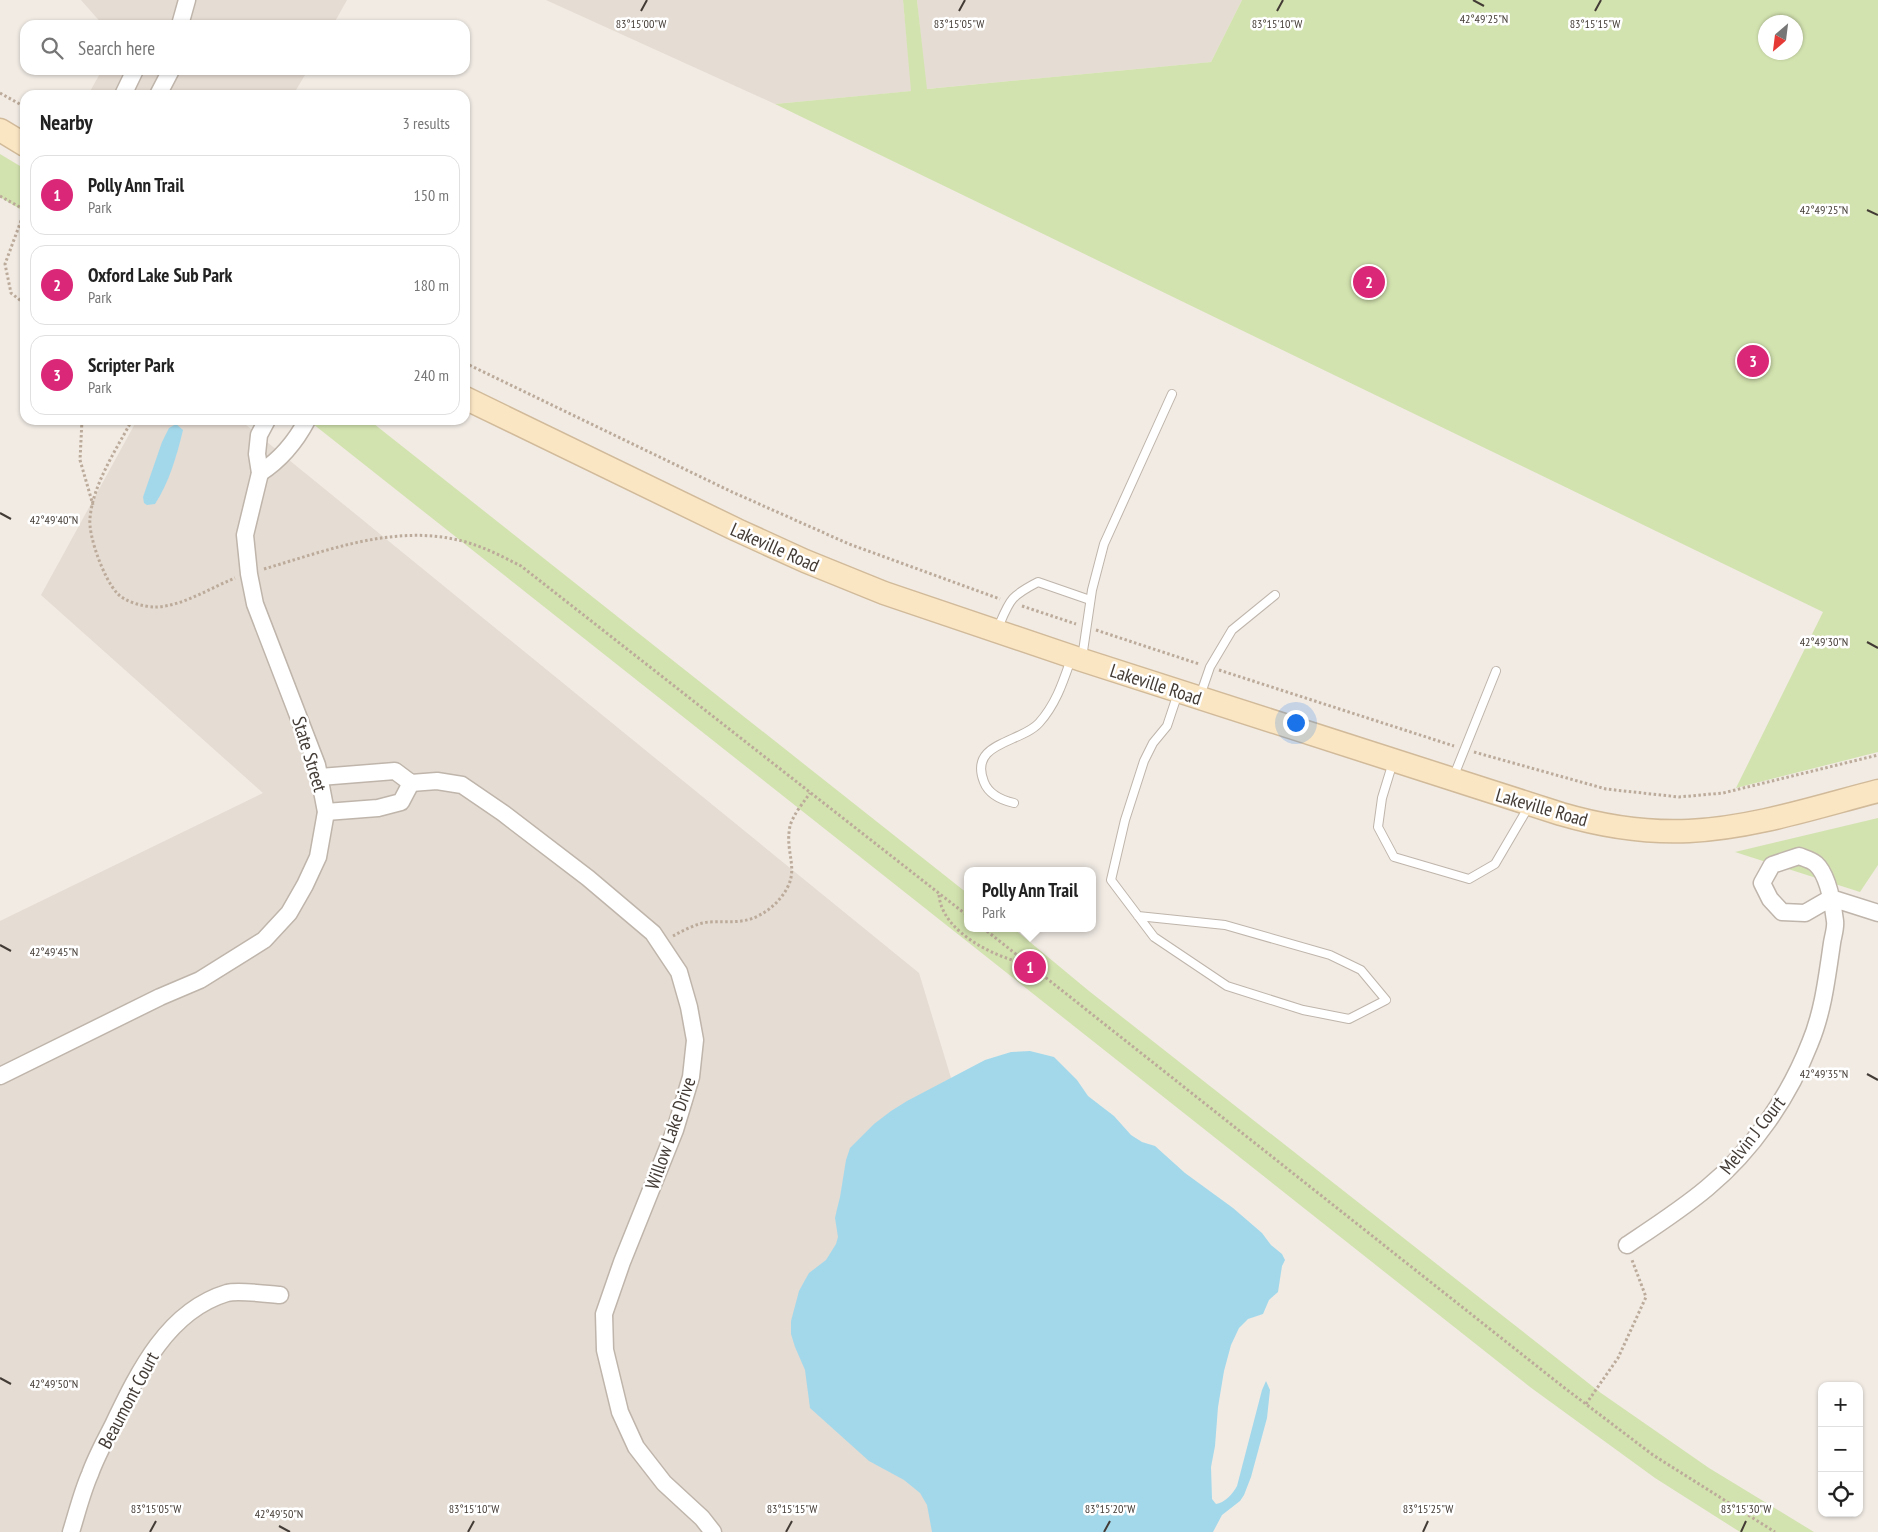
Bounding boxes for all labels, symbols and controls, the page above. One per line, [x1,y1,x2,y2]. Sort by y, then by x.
text: 42°49'25"N [1460,11,1508,26]
north arrow [1758,15,1803,60]
text: 83°15'00"W [616,16,666,31]
text: 83°15'05"W [934,16,984,31]
text: 83°15'10"W [1252,16,1302,31]
text: 83°15'15"W [1570,16,1620,31]
search box [20,20,470,75]
icon: search [38,34,66,62]
text: Search here [78,36,155,60]
text: Nearby [40,109,93,136]
text: 3 results [403,113,450,133]
text: Polly Ann Trail [88,173,184,197]
text: 1 [53,185,61,205]
text: 150 m [414,185,449,205]
text: Park [88,197,112,217]
text: 42°49'25"N [1800,202,1848,217]
text: Oxford Lake Sub Park [88,263,232,287]
pin: 2 [1353,263,1385,301]
text: 2 [53,275,61,295]
text: 180 m [414,275,449,295]
text: Park [88,287,112,307]
pin: 3 [1737,342,1769,380]
text: Scripter Park [88,353,174,377]
text: 3 [53,365,61,385]
text: 240 m [414,365,449,385]
text: Park [88,377,112,397]
text: 42°49'40"N [30,512,78,527]
street label: Lakeville Road [727,517,823,577]
text: 42°49'30"N [1800,634,1848,649]
street label: Lakeville Road [1107,658,1205,710]
your location [1283,710,1309,736]
street label: State Street [287,714,333,795]
street label: Lakeville Road [1493,782,1591,832]
popup [964,867,1096,932]
text: Polly Ann Trail [982,878,1078,902]
text: Park [982,902,1006,922]
text: 42°49'45"N [30,944,78,959]
pin: 1 [1014,948,1046,986]
text: 42°49'35"N [1800,1066,1848,1081]
street label: Willow Lake Drive [640,1073,701,1192]
street label: Melvin J Court [1714,1091,1790,1179]
street label: Beaumont Court [92,1347,164,1453]
text: 42°49'50"N [30,1376,78,1391]
map controls [1818,1382,1863,1517]
button: + [1818,1382,1863,1427]
button: − [1818,1427,1863,1472]
button: locate [1818,1472,1863,1517]
text: 83°15'05"W [131,1501,181,1516]
text: 83°15'10"W [449,1501,499,1516]
text: 83°15'15"W [767,1501,817,1516]
text: 83°15'20"W [1085,1501,1135,1516]
text: 83°15'25"W [1403,1501,1453,1516]
text: 83°15'30"W [1721,1501,1771,1516]
text: 42°49'50"N [255,1506,303,1521]

